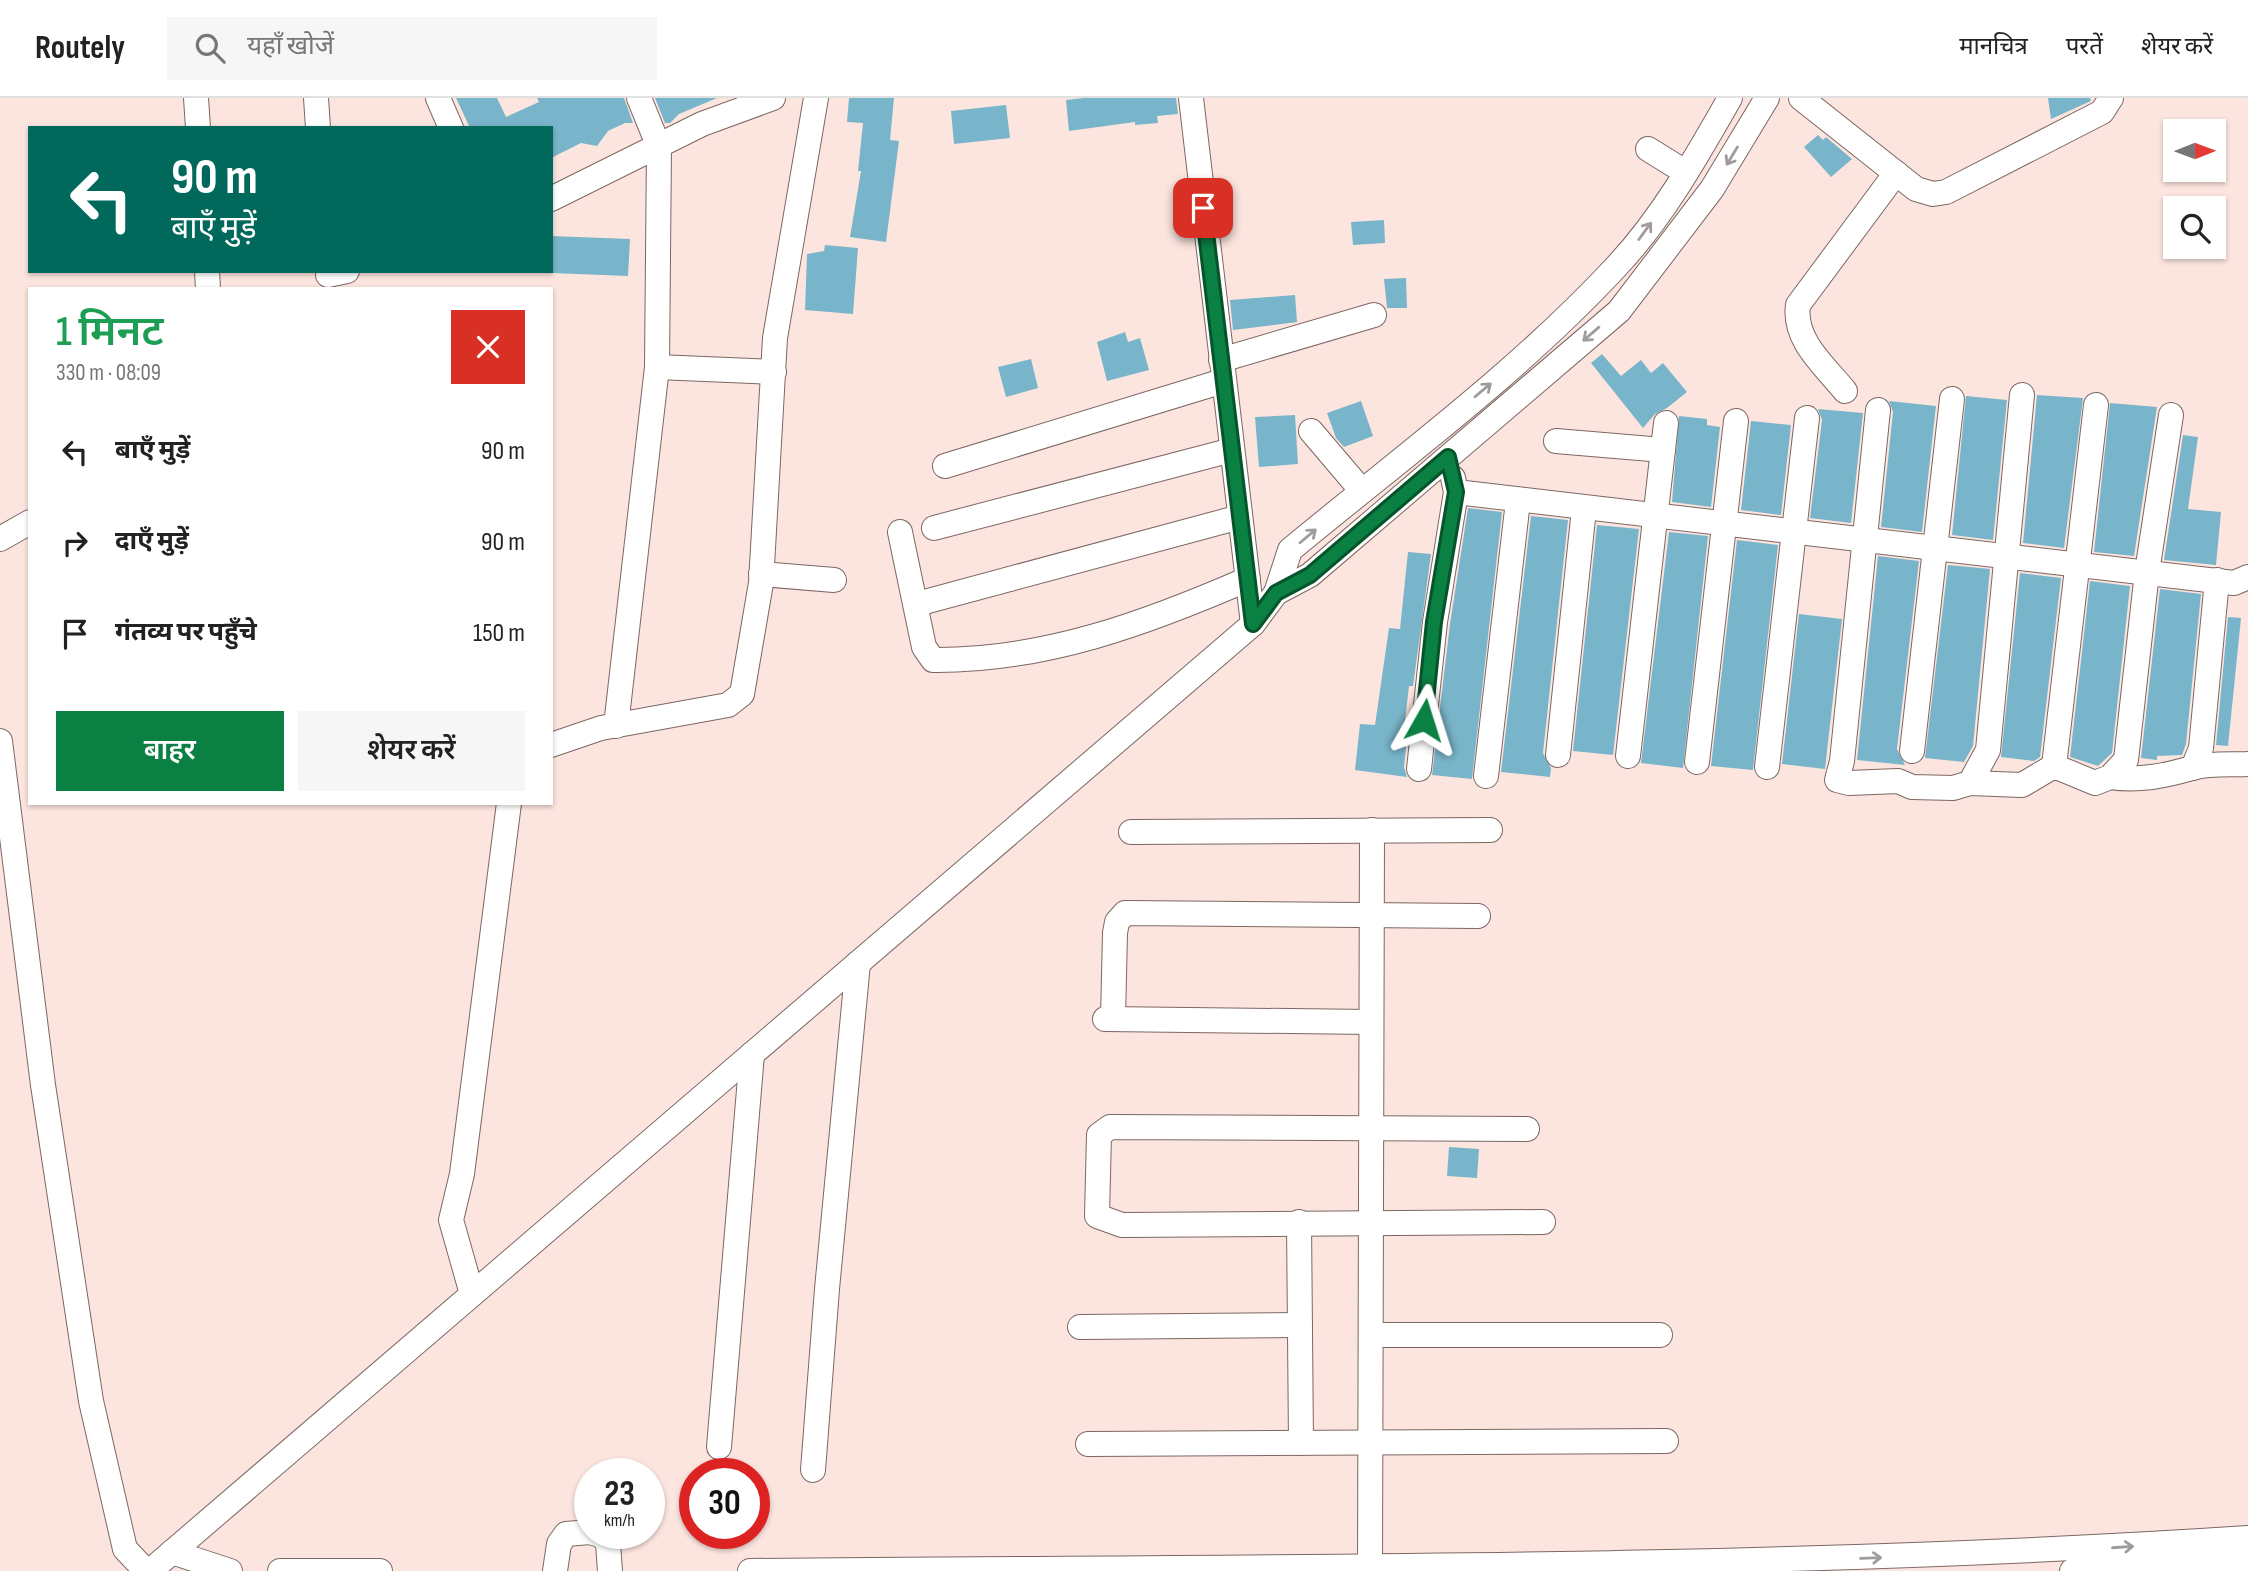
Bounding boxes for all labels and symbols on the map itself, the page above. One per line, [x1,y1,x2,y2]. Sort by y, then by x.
north arrow [2163,119,2226,182]
one-way arrow [1724,146,1738,166]
pin [1173,178,1233,238]
one-way arrow [1637,222,1652,241]
one-way arrow [1583,326,1601,342]
one-way arrow [1474,382,1492,398]
one-way arrow [1299,528,1317,543]
position arrow [1387,683,1461,757]
speed limit sign: 30 [679,1458,770,1549]
one-way arrow [2111,1540,2134,1553]
one-way arrow [1860,1552,1883,1565]

